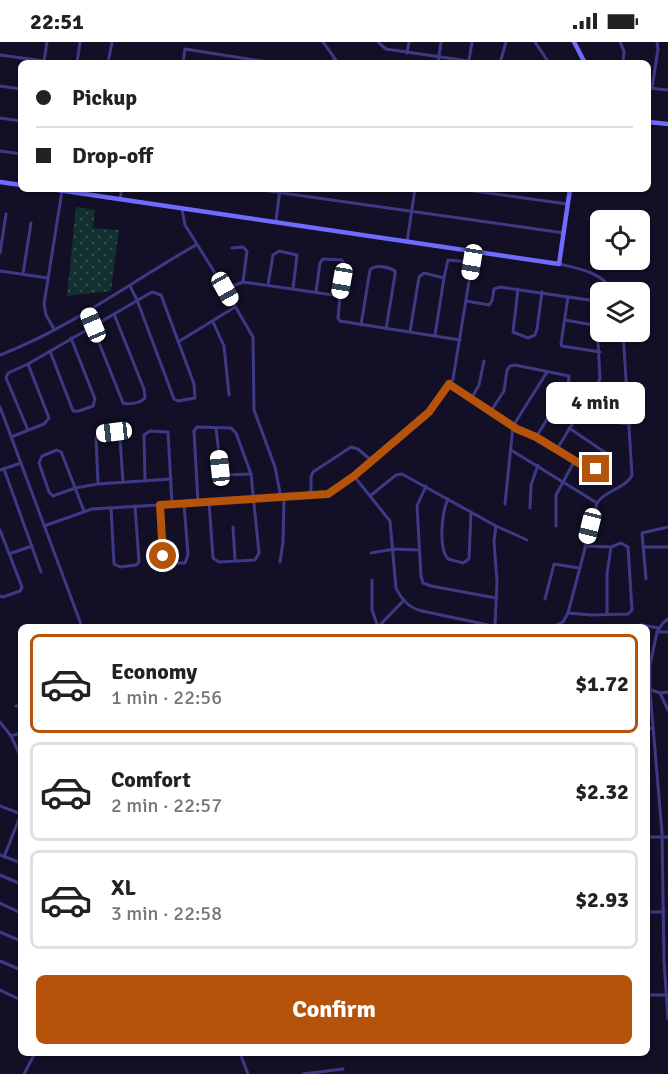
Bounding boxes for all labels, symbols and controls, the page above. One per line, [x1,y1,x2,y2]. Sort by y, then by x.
text: 22:51 [30,8,84,35]
text: Pickup [72,84,137,111]
text: Drop-off [72,142,153,169]
map controls [590,210,650,342]
button: locate [590,210,650,270]
car [460,243,484,281]
car [330,262,354,300]
car [208,269,242,309]
button: layers [590,282,650,342]
car [78,305,108,345]
callout: 4 min [546,382,646,424]
text: 4 min [571,390,620,415]
car [95,421,133,443]
car [209,449,231,487]
route end [582,455,609,482]
car [577,506,603,546]
route start [149,542,176,569]
icon: car [39,657,93,711]
text: Economy [111,658,197,685]
text: $1.72 [575,670,629,697]
text: 1 min · 22:56 [111,685,222,710]
icon: car [39,765,93,819]
text: Comfort [111,766,191,793]
text: $2.32 [575,778,629,805]
text: 2 min · 22:57 [111,793,222,818]
icon: car [39,873,93,927]
text: XL [111,874,136,901]
text: $2.93 [575,886,629,913]
text: 3 min · 22:58 [111,901,222,926]
button: Confirm [36,975,632,1044]

